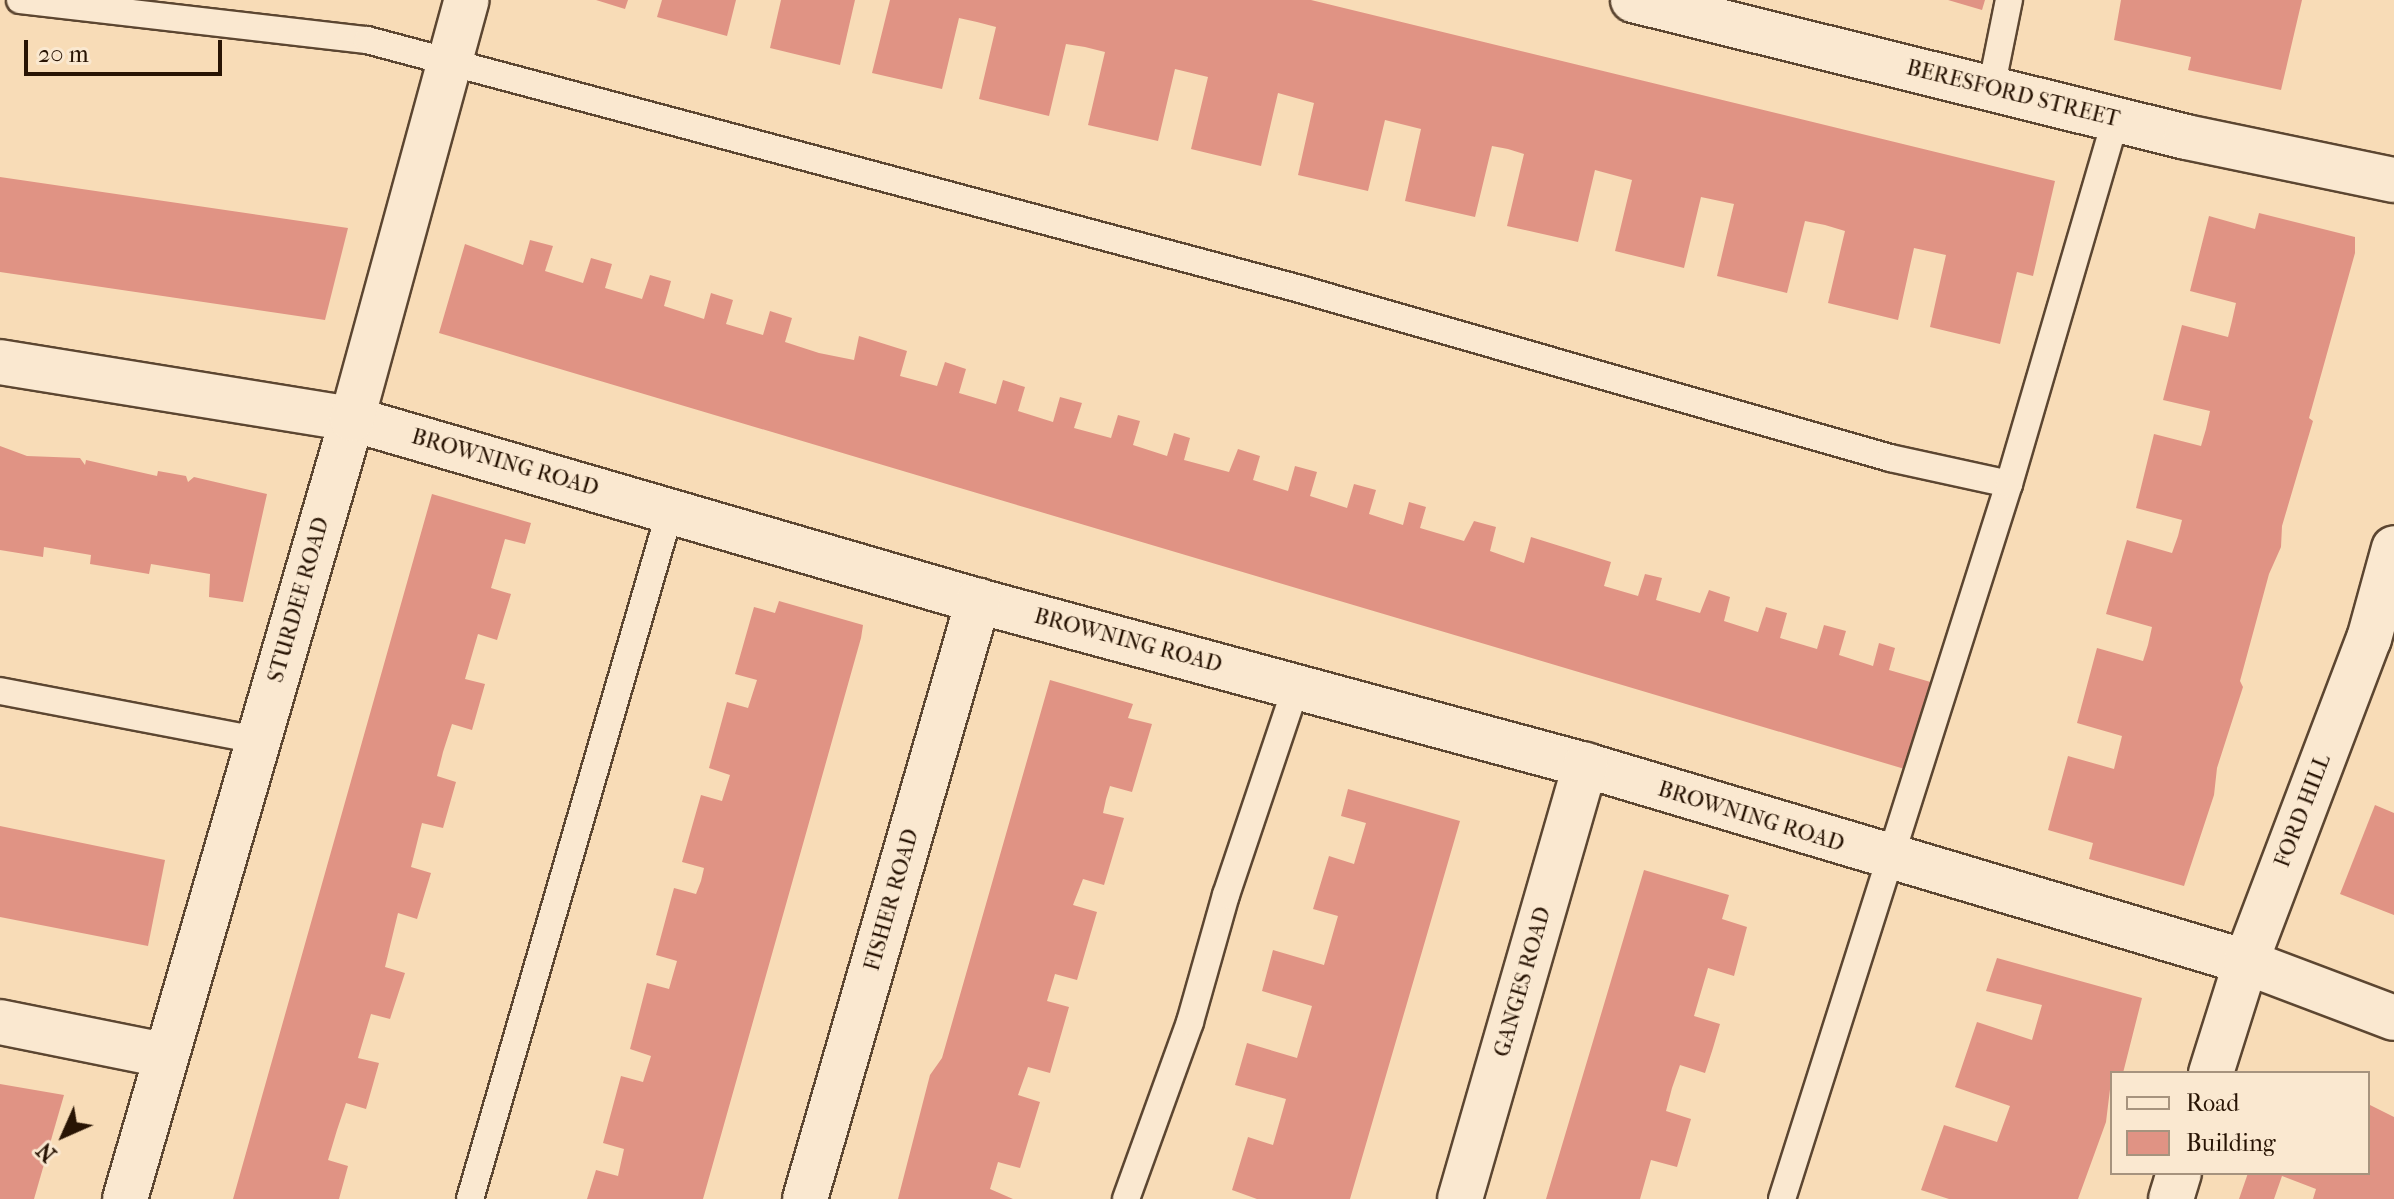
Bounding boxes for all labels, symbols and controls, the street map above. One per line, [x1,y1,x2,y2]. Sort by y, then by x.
scale bar [28,24,226,74]
text: 20 m [38,40,89,68]
street label: BERESFORD STREET [1904,55,2122,133]
street label: BROWNING ROAD [408,424,602,502]
street label: STURDEE ROAD [263,514,335,686]
street label: BROWNING ROAD [1031,603,1225,679]
street label: FORD HILL [2269,751,2337,871]
street label: BROWNING ROAD [1655,776,1847,858]
street label: FISHER ROAD [859,826,925,974]
street label: GANGES ROAD [1489,904,1557,1060]
legend [2110,1071,2370,1175]
text: Road [2186,1089,2239,1117]
north arrow [24,1095,104,1175]
text: Building [2186,1129,2276,1157]
text: N [32,1137,62,1167]

